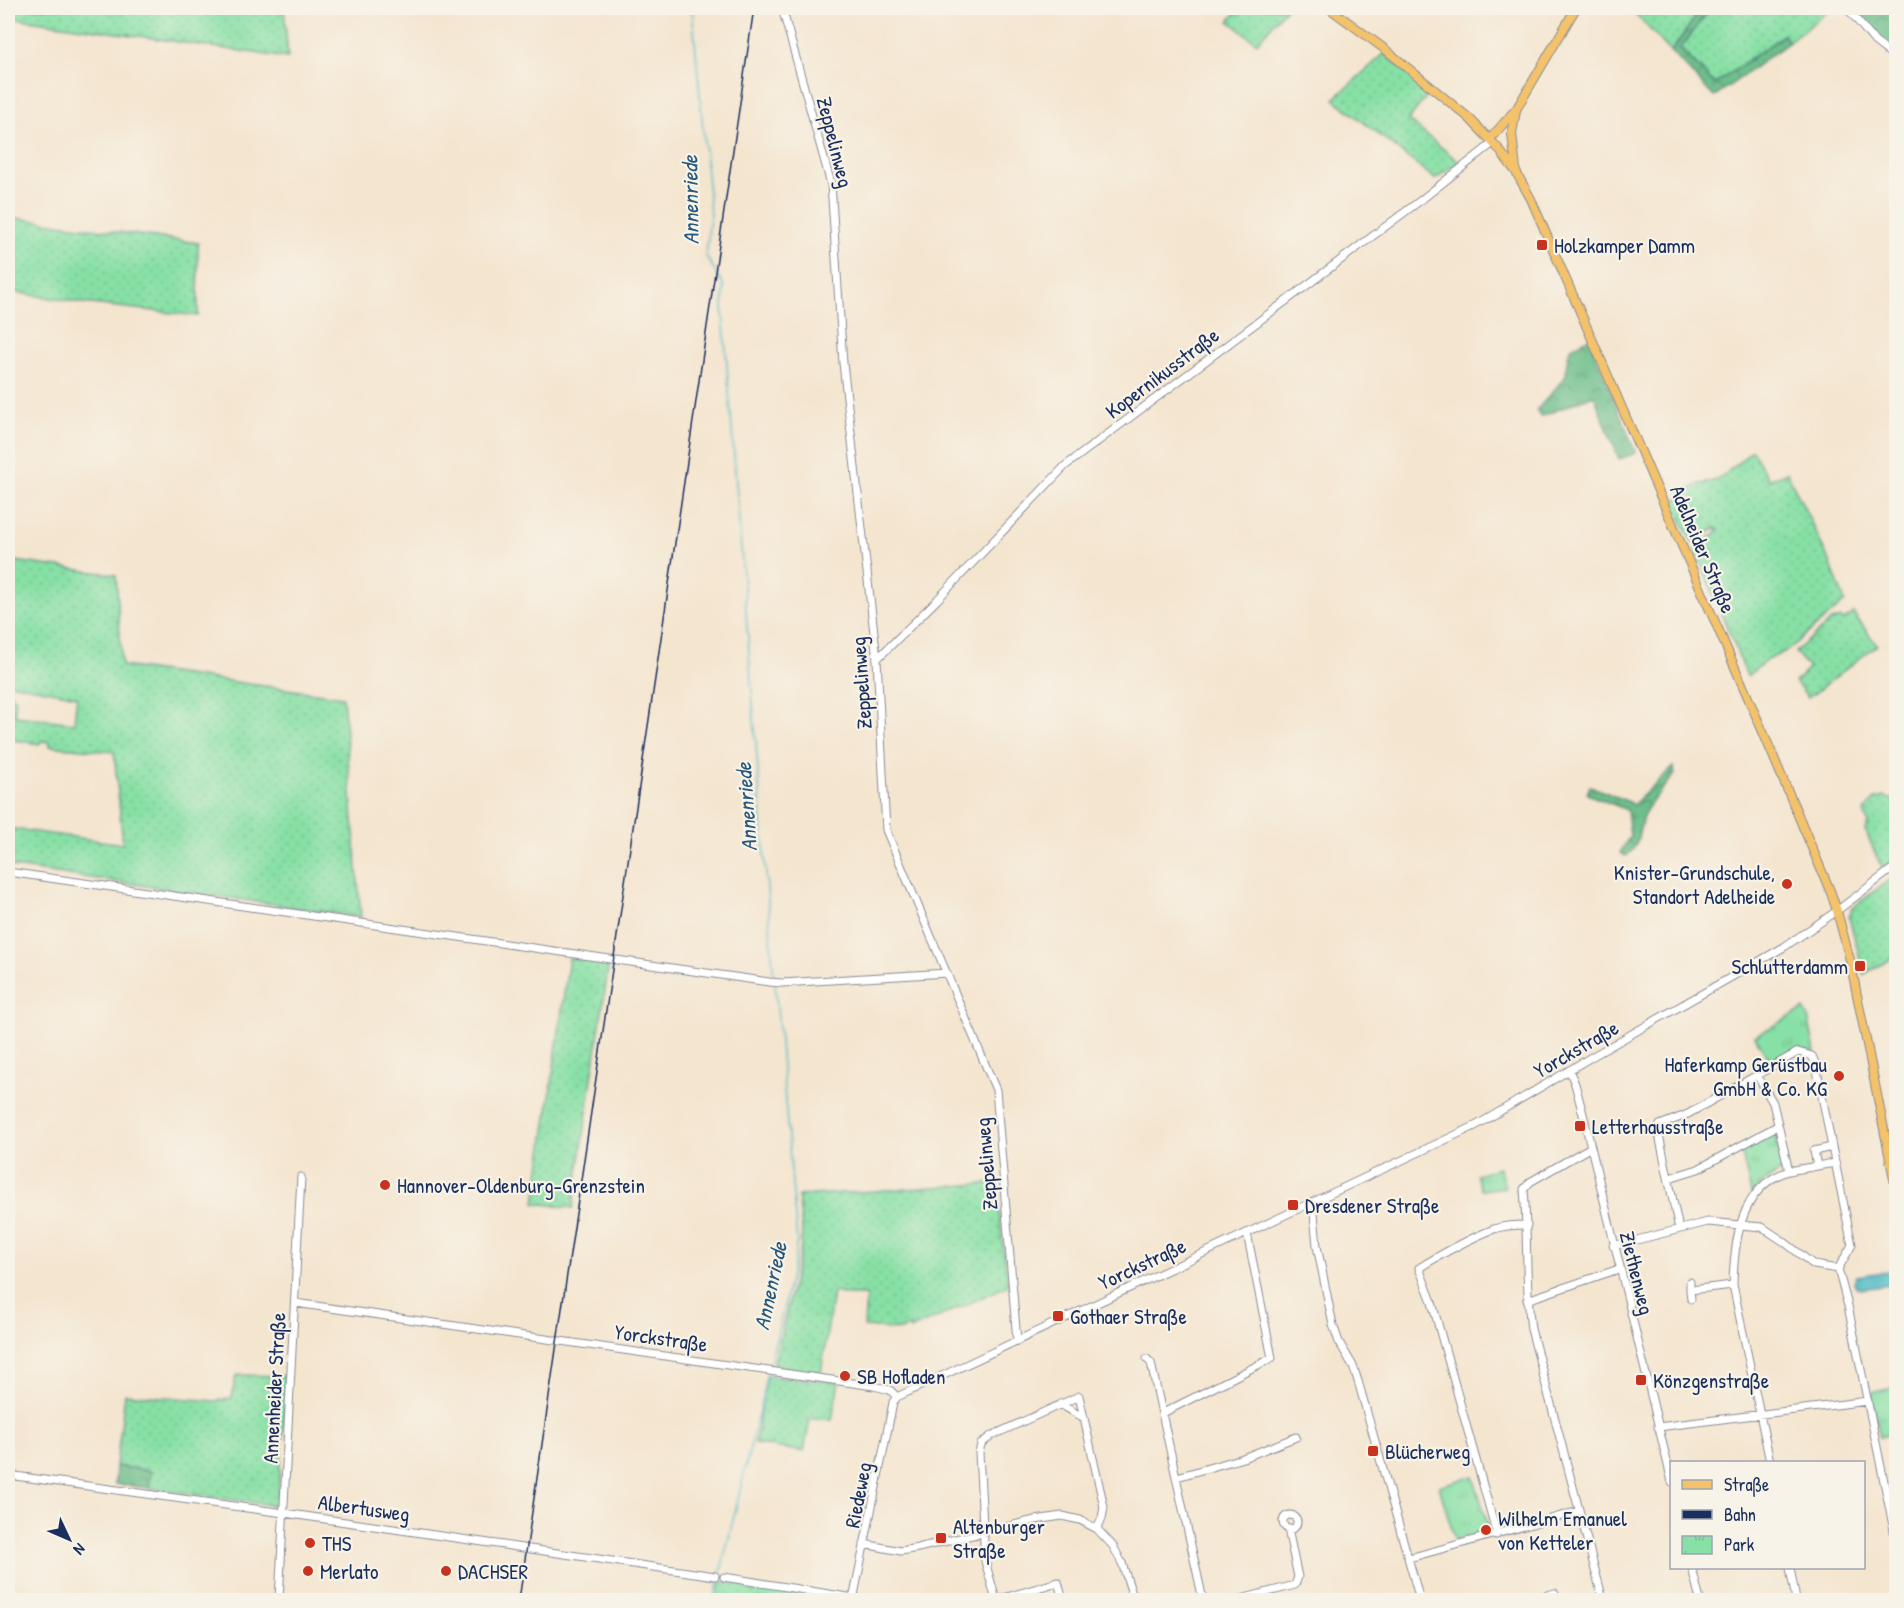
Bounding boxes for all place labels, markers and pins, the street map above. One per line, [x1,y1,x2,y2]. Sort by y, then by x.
place label: Holzkamper Damm [1554,231,1695,260]
marker: Holzkamper Damm [1535,238,1549,252]
place label: Knister-Grundschule, Standort Adelheide [1614,858,1775,911]
marker: Knister-Grundschule, Standort Adelheide [1780,877,1794,891]
place label: Schlutterdamm [1732,952,1848,981]
marker: Schlutterdamm [1853,959,1867,973]
place label: Haferkamp Gerüstbau GmbH & Co. KG [1664,1050,1828,1103]
marker: Haferkamp Gerüstbau GmbH & Co. KG [1832,1069,1846,1083]
place label: Letterhausstraße [1592,1112,1724,1141]
marker: Letterhausstraße [1573,1119,1587,1133]
place label: Hannover-Oldenburg-Grenzstein [397,1171,645,1200]
marker: Hannover-Oldenburg-Grenzstein [378,1178,392,1192]
place label: Dresdener Straße [1305,1191,1439,1220]
marker: Dresdener Straße [1286,1198,1300,1212]
place label: Gothaer Straße [1070,1302,1187,1331]
marker: Gothaer Straße [1051,1309,1065,1323]
place label: SB Hofladen [857,1362,945,1391]
place label: Könzgenstraße [1653,1366,1769,1395]
marker: SB Hofladen [838,1369,852,1383]
marker: Könzgenstraße [1634,1373,1648,1387]
place label: Blücherweg [1385,1437,1470,1466]
marker: Blücherweg [1366,1444,1380,1458]
place label: Wilhelm Emanuel von Ketteler [1498,1504,1627,1557]
place label: Altenburger Straße [953,1512,1045,1565]
marker: Wilhelm Emanuel von Ketteler [1479,1523,1493,1537]
place label: THS [322,1529,352,1558]
marker: Altenburger Straße [934,1531,948,1545]
marker: THS [303,1536,317,1550]
place label: Merlato [320,1557,378,1586]
place label: DACHSER [458,1557,528,1586]
marker: Merlato [301,1564,315,1578]
marker: DACHSER [439,1564,453,1578]

